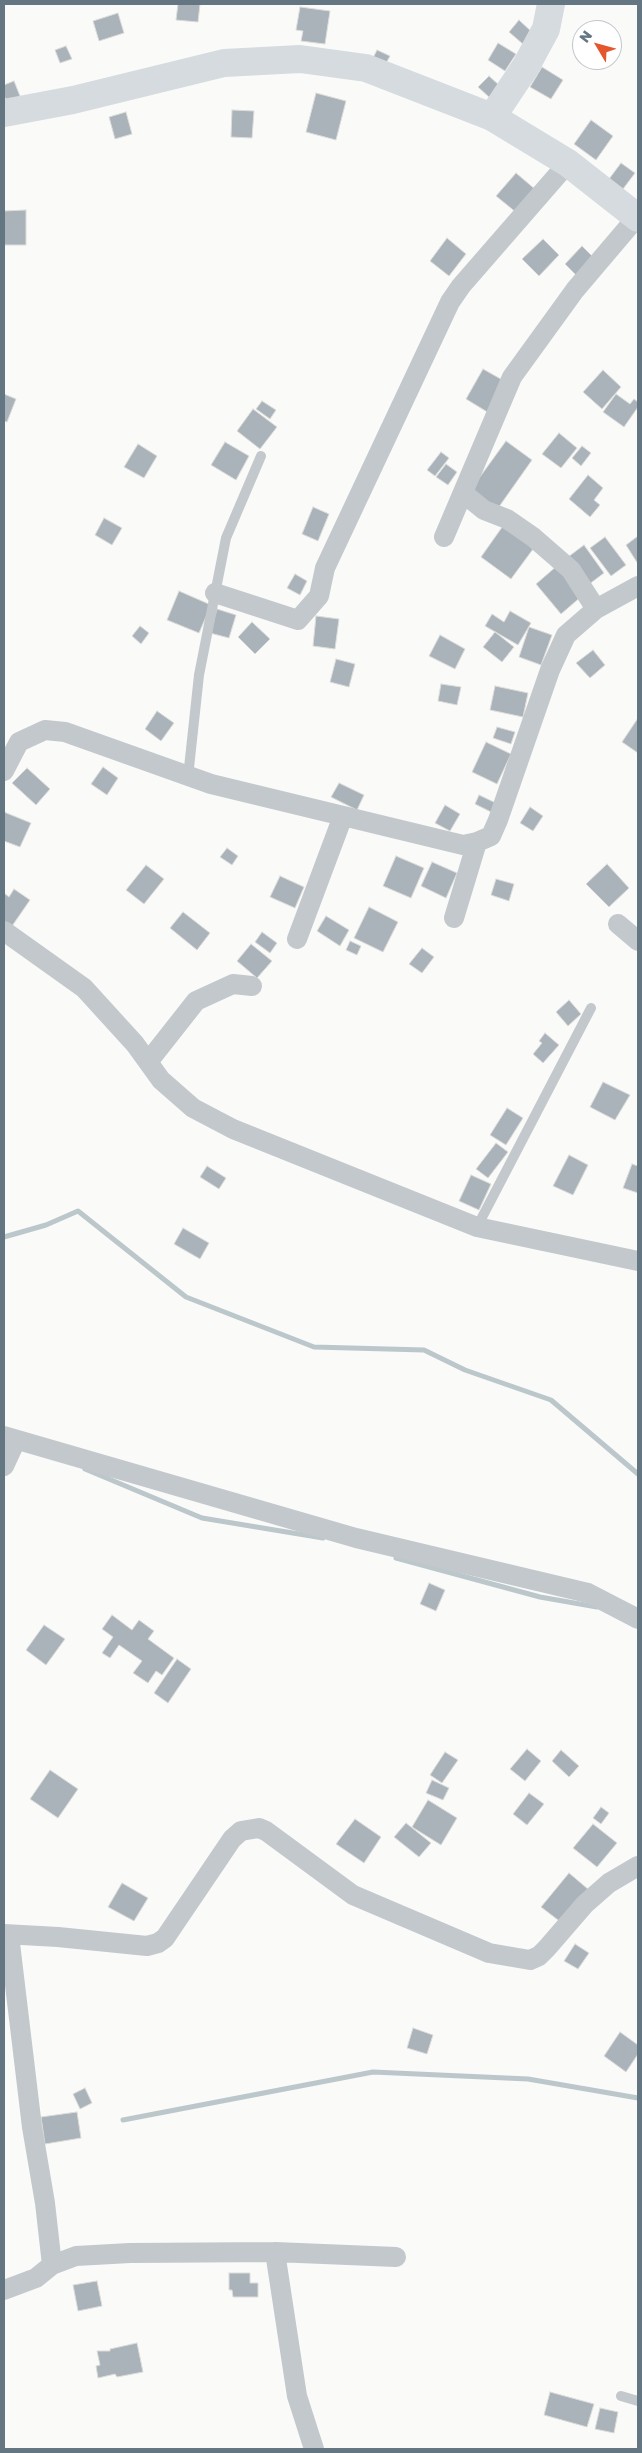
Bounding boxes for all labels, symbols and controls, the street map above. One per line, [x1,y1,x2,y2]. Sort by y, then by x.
north arrow [572,20,622,70]
text: N [575,27,595,46]

